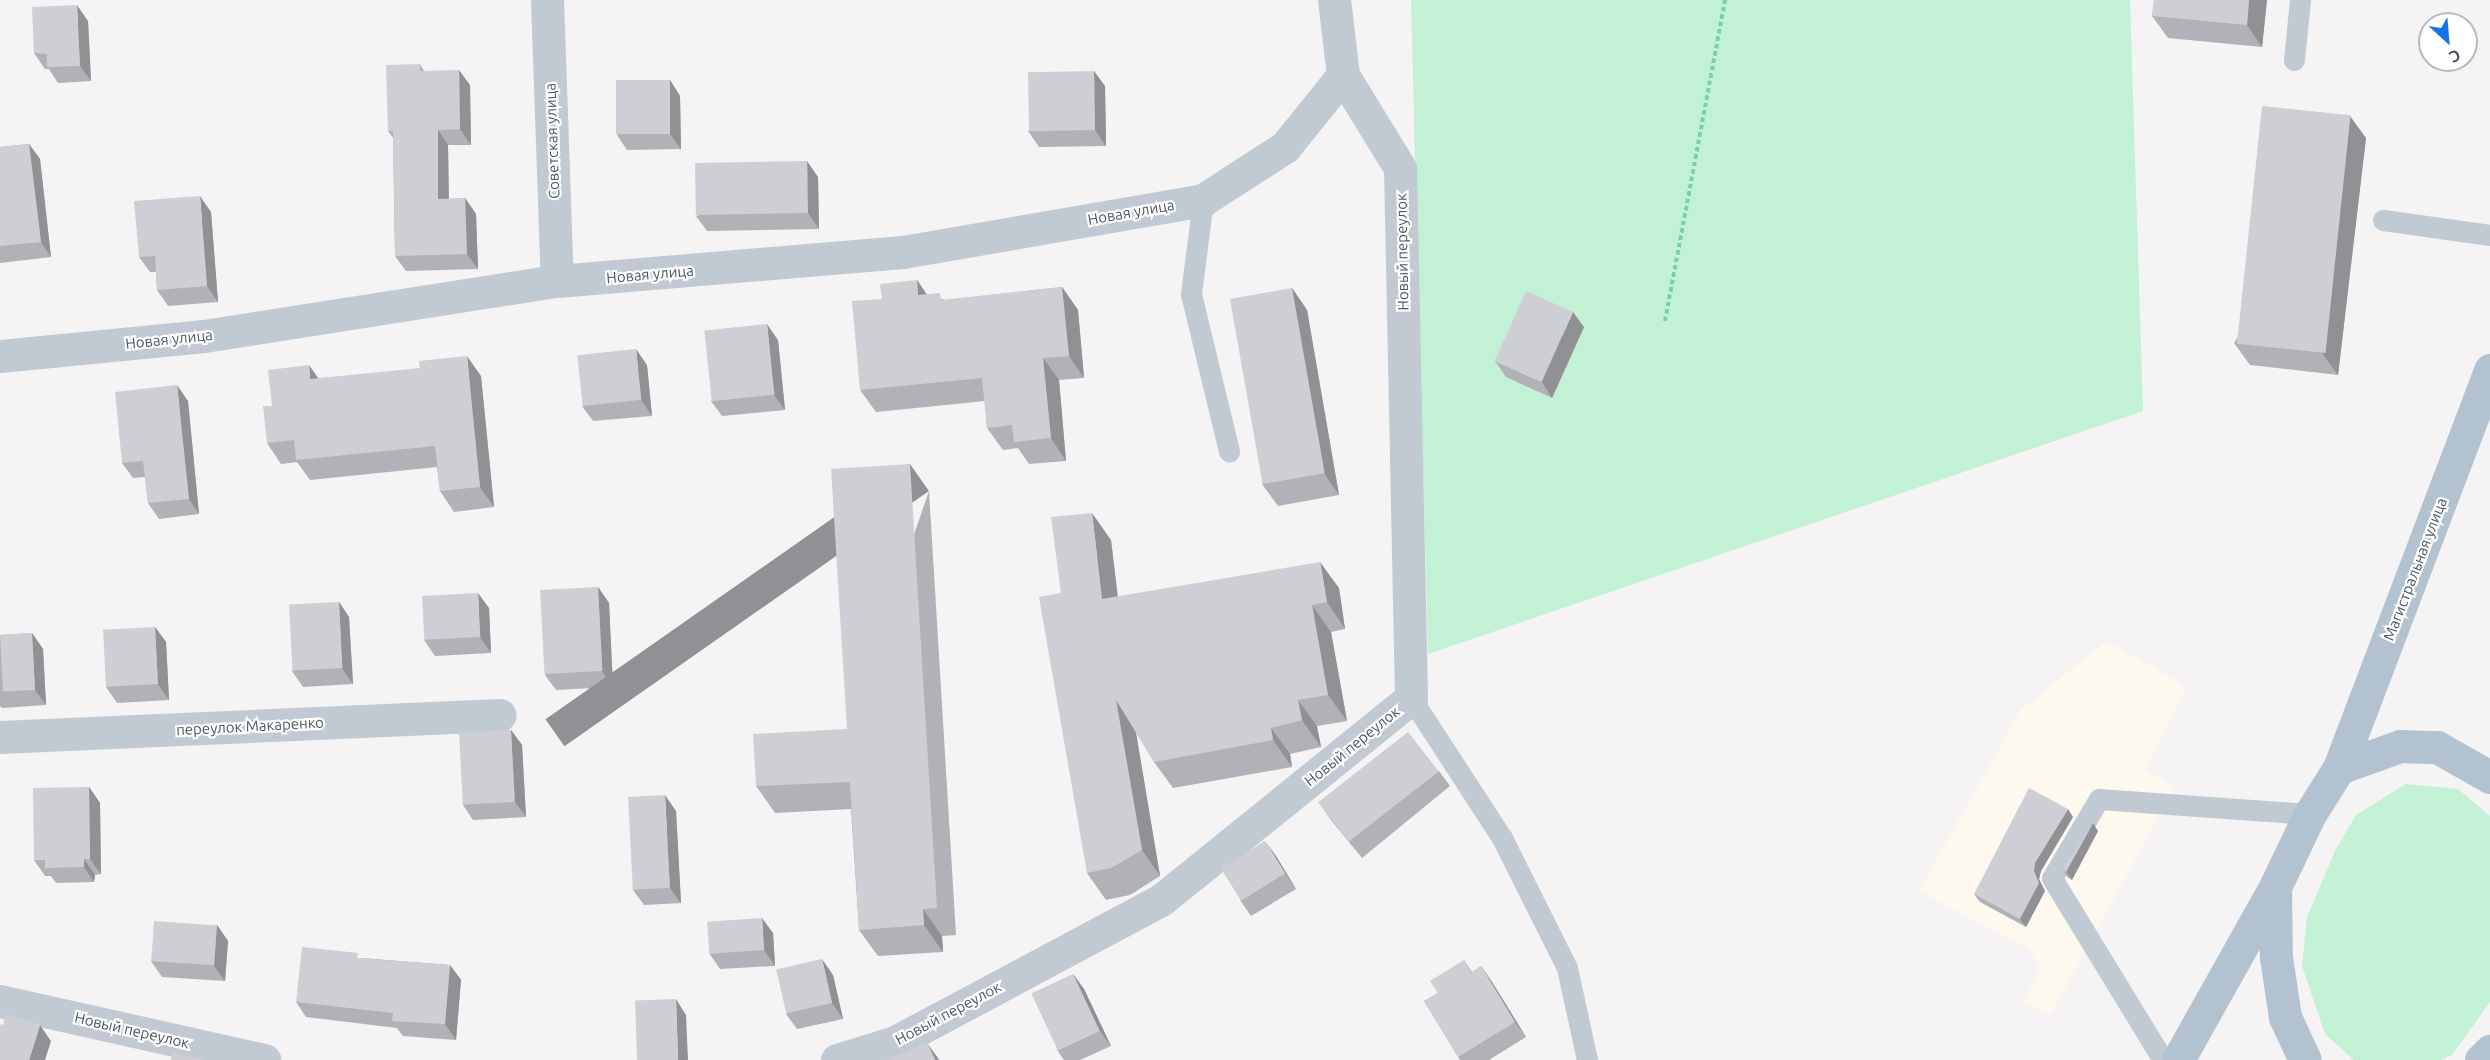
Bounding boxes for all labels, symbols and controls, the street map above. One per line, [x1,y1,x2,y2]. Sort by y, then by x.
north arrow [2418,12,2478,72]
text: С [2446,46,2464,67]
street label: Советская улица [541,83,563,199]
street label: Новый переулок [1392,193,1412,311]
street label: Новая улица [1086,196,1176,228]
street label: Новая улица [605,261,695,287]
street label: Новая улица [124,325,214,353]
street label: Магистральная улица [2379,495,2451,643]
street label: Новый переулок [1301,702,1403,790]
street label: переулок Макаренко [176,713,324,739]
street label: Новый переулок [892,978,1004,1048]
street label: Новый переулок [73,1008,191,1052]

